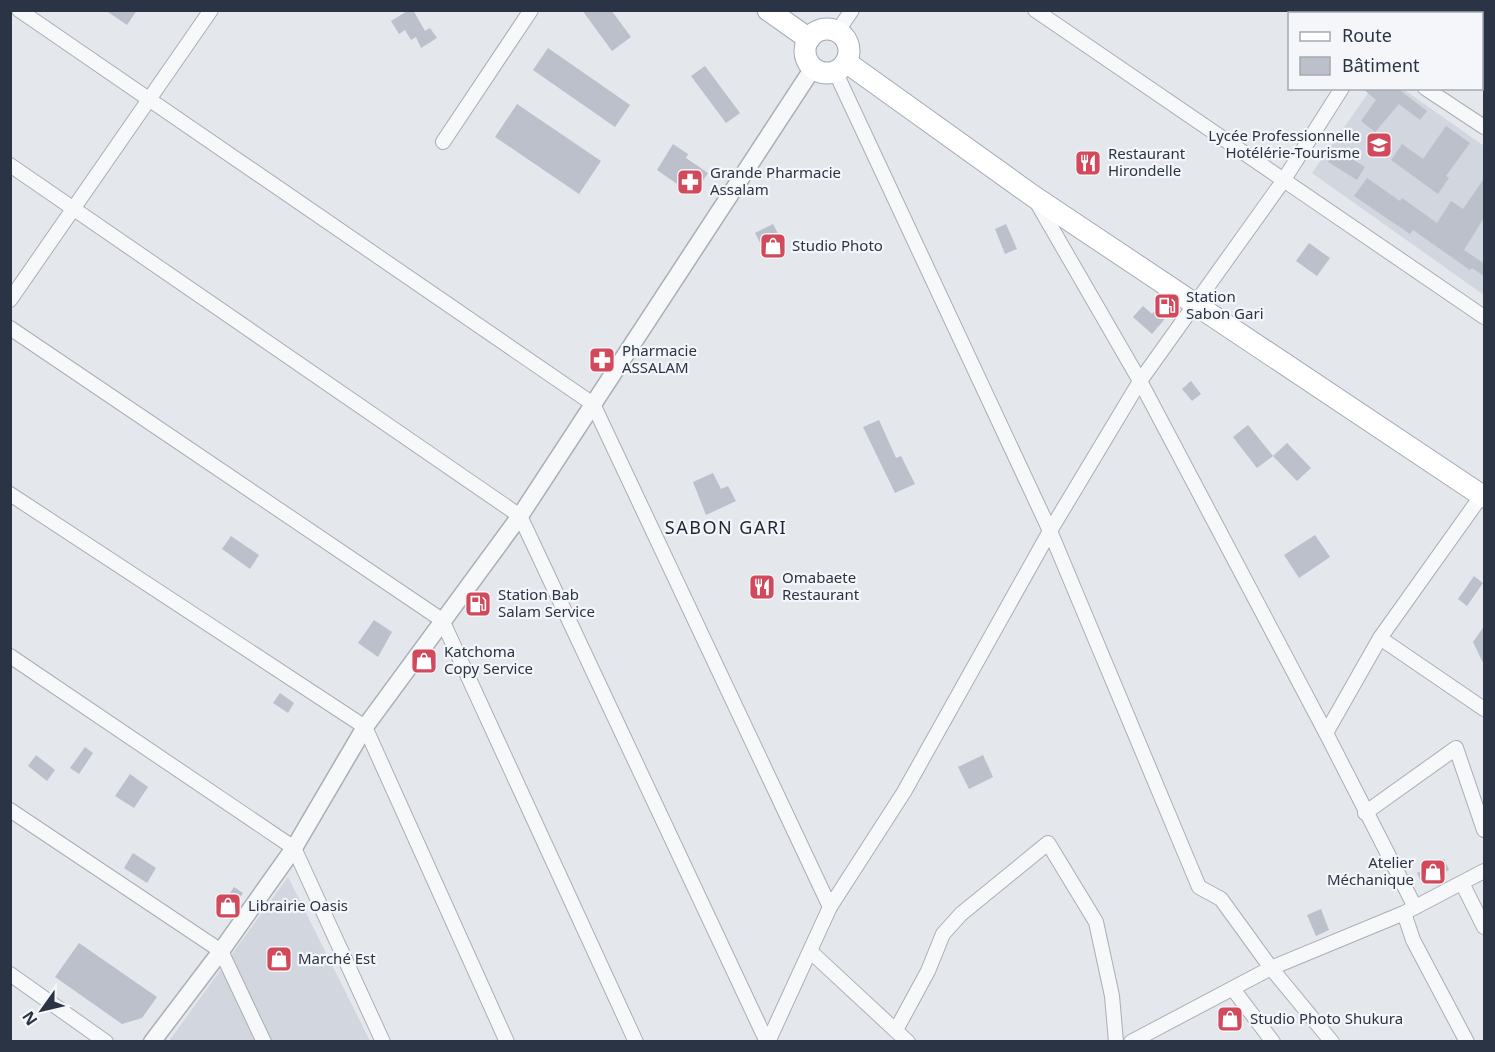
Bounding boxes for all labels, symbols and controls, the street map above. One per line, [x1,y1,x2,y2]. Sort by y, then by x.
legend [1288,12,1483,90]
text: Route [1342,23,1392,47]
text: Bâtiment [1342,53,1420,77]
place label: Lycée Professionnelle Hotélérie-Tourisme [1208,125,1360,162]
school or university icon: Lycée Professionnelle Hotélérie-Tourisme [1364,130,1394,160]
place label: Restaurant Hirondelle [1108,143,1186,180]
restaurant icon: Restaurant Hirondelle [1073,148,1103,178]
place label: Grande Pharmacie Assalam [710,162,841,199]
pharmacy icon: Grande Pharmacie Assalam [675,167,705,197]
shop icon: Studio Photo [758,231,788,261]
place label: Studio Photo [792,235,883,255]
place label: Station Sabon Gari [1186,286,1264,323]
fuel station icon: Station Sabon Gari [1152,291,1182,321]
place label: Pharmacie ASSALAM [622,340,697,377]
pharmacy icon: Pharmacie ASSALAM [587,345,617,375]
district label: SABON GARI [665,515,787,539]
place label: Omabaete Restaurant [782,567,860,604]
restaurant icon: Omabaete Restaurant [747,572,777,602]
place label: Station Bab Salam Service [498,584,595,621]
fuel station icon: Station Bab Salam Service [463,589,493,619]
place label: Katchoma Copy Service [444,641,533,678]
shop icon: Katchoma Copy Service [409,646,439,676]
place label: Atelier Méchanique [1327,852,1414,889]
shop icon: Atelier Méchanique [1418,857,1448,887]
shop icon: Librairie Oasis [213,891,243,921]
place label: Librairie Oasis [248,895,348,915]
shop icon: Marché Est [264,944,294,974]
place label: Marché Est [298,948,376,968]
north arrow [12,980,72,1040]
shop icon: Studio Photo Shukura [1215,1004,1245,1034]
text: N [17,1007,42,1030]
place label: Studio Photo Shukura [1250,1008,1403,1028]

